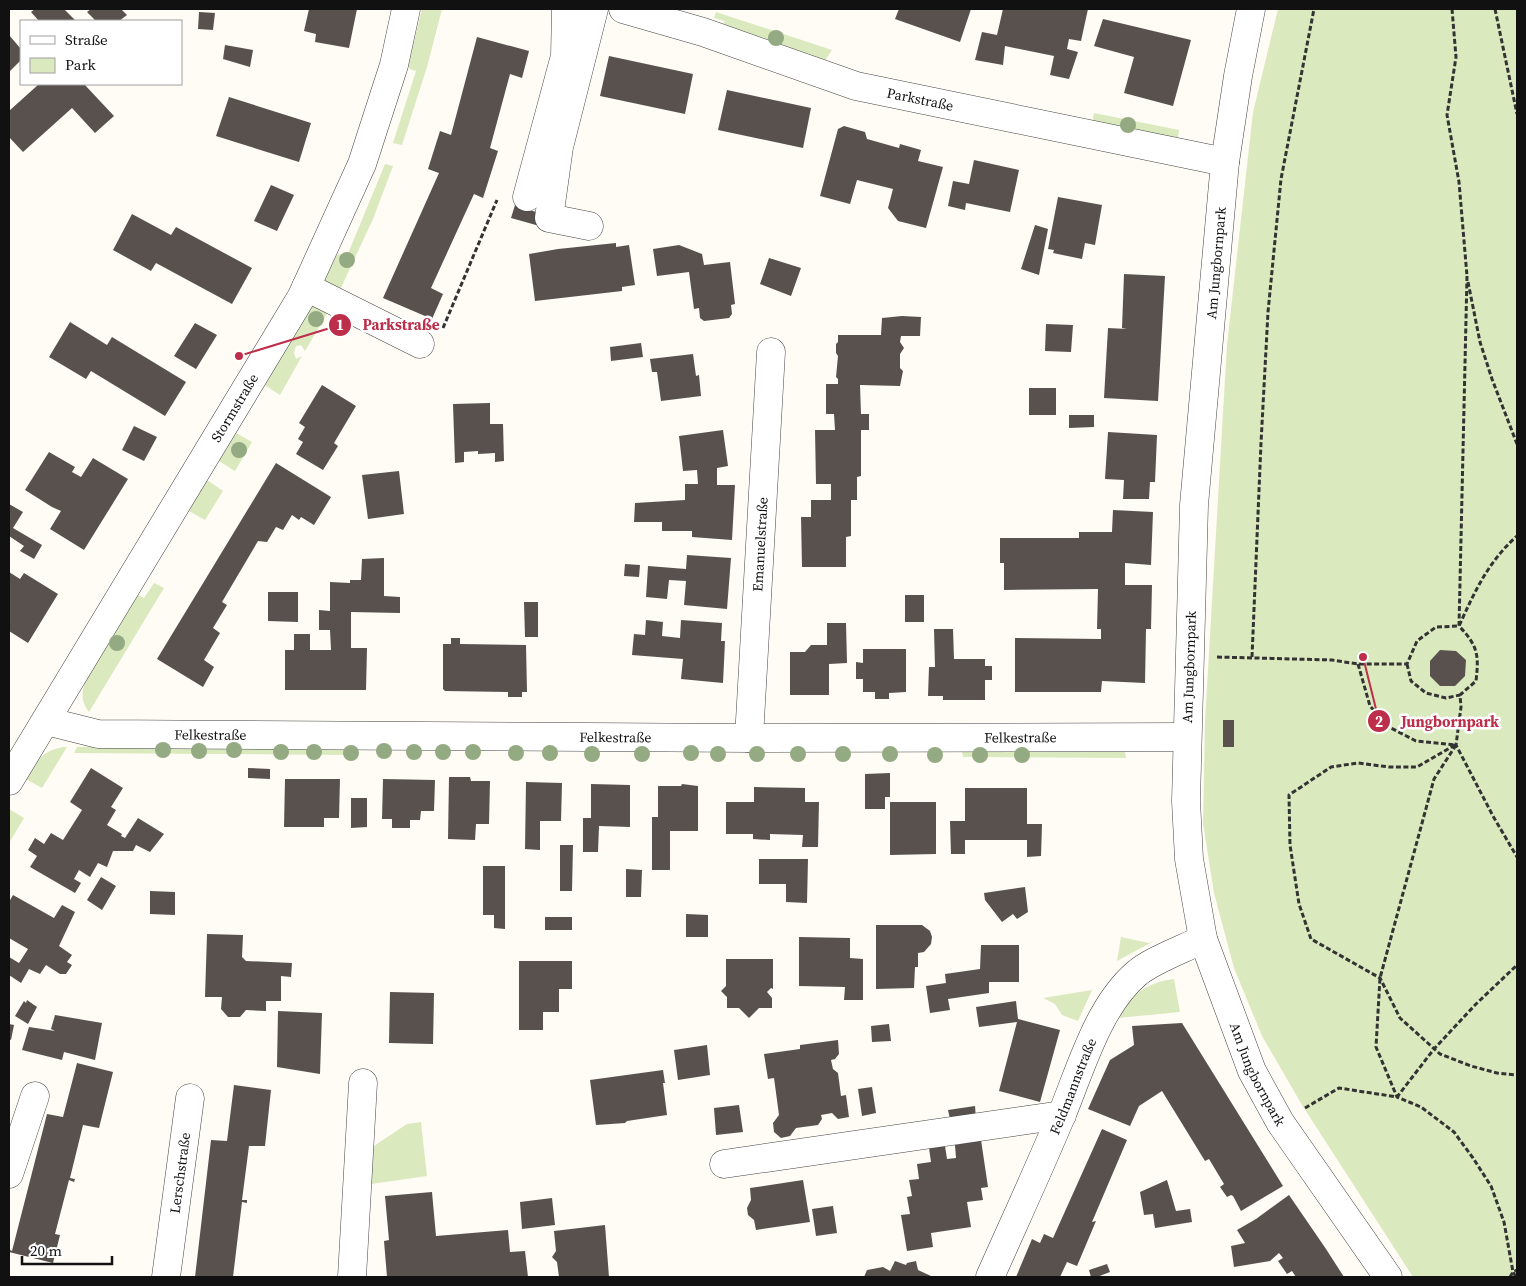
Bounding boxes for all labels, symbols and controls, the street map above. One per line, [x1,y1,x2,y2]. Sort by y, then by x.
legend [20,20,182,85]
text: Straße [65,29,108,50]
text: Park [65,54,97,75]
street label: Parkstraße [885,83,955,116]
street label: Am Jungbornpark [1201,206,1231,320]
callout: Parkstraße [328,310,450,340]
text: 1 [336,314,344,335]
text: Parkstraße [363,314,440,335]
street label: Stormstraße [206,370,263,446]
street label: Emanuelstraße [747,496,773,592]
street label: Am Jungbornpark [1177,610,1201,723]
callout: Jungbornpark [1366,706,1509,736]
text: 2 [1375,711,1383,732]
text: Jungbornpark [1400,711,1499,732]
street label: Felkestraße [174,724,247,745]
street label: Felkestraße [579,727,652,747]
street label: Felkestraße [984,727,1057,747]
street label: Am Jungbornpark [1225,1020,1290,1130]
street label: Feldmannstraße [1044,1035,1101,1138]
street label: Lerschstraße [165,1131,195,1215]
scale bar [22,1234,112,1266]
text: 20 m [30,1240,62,1261]

